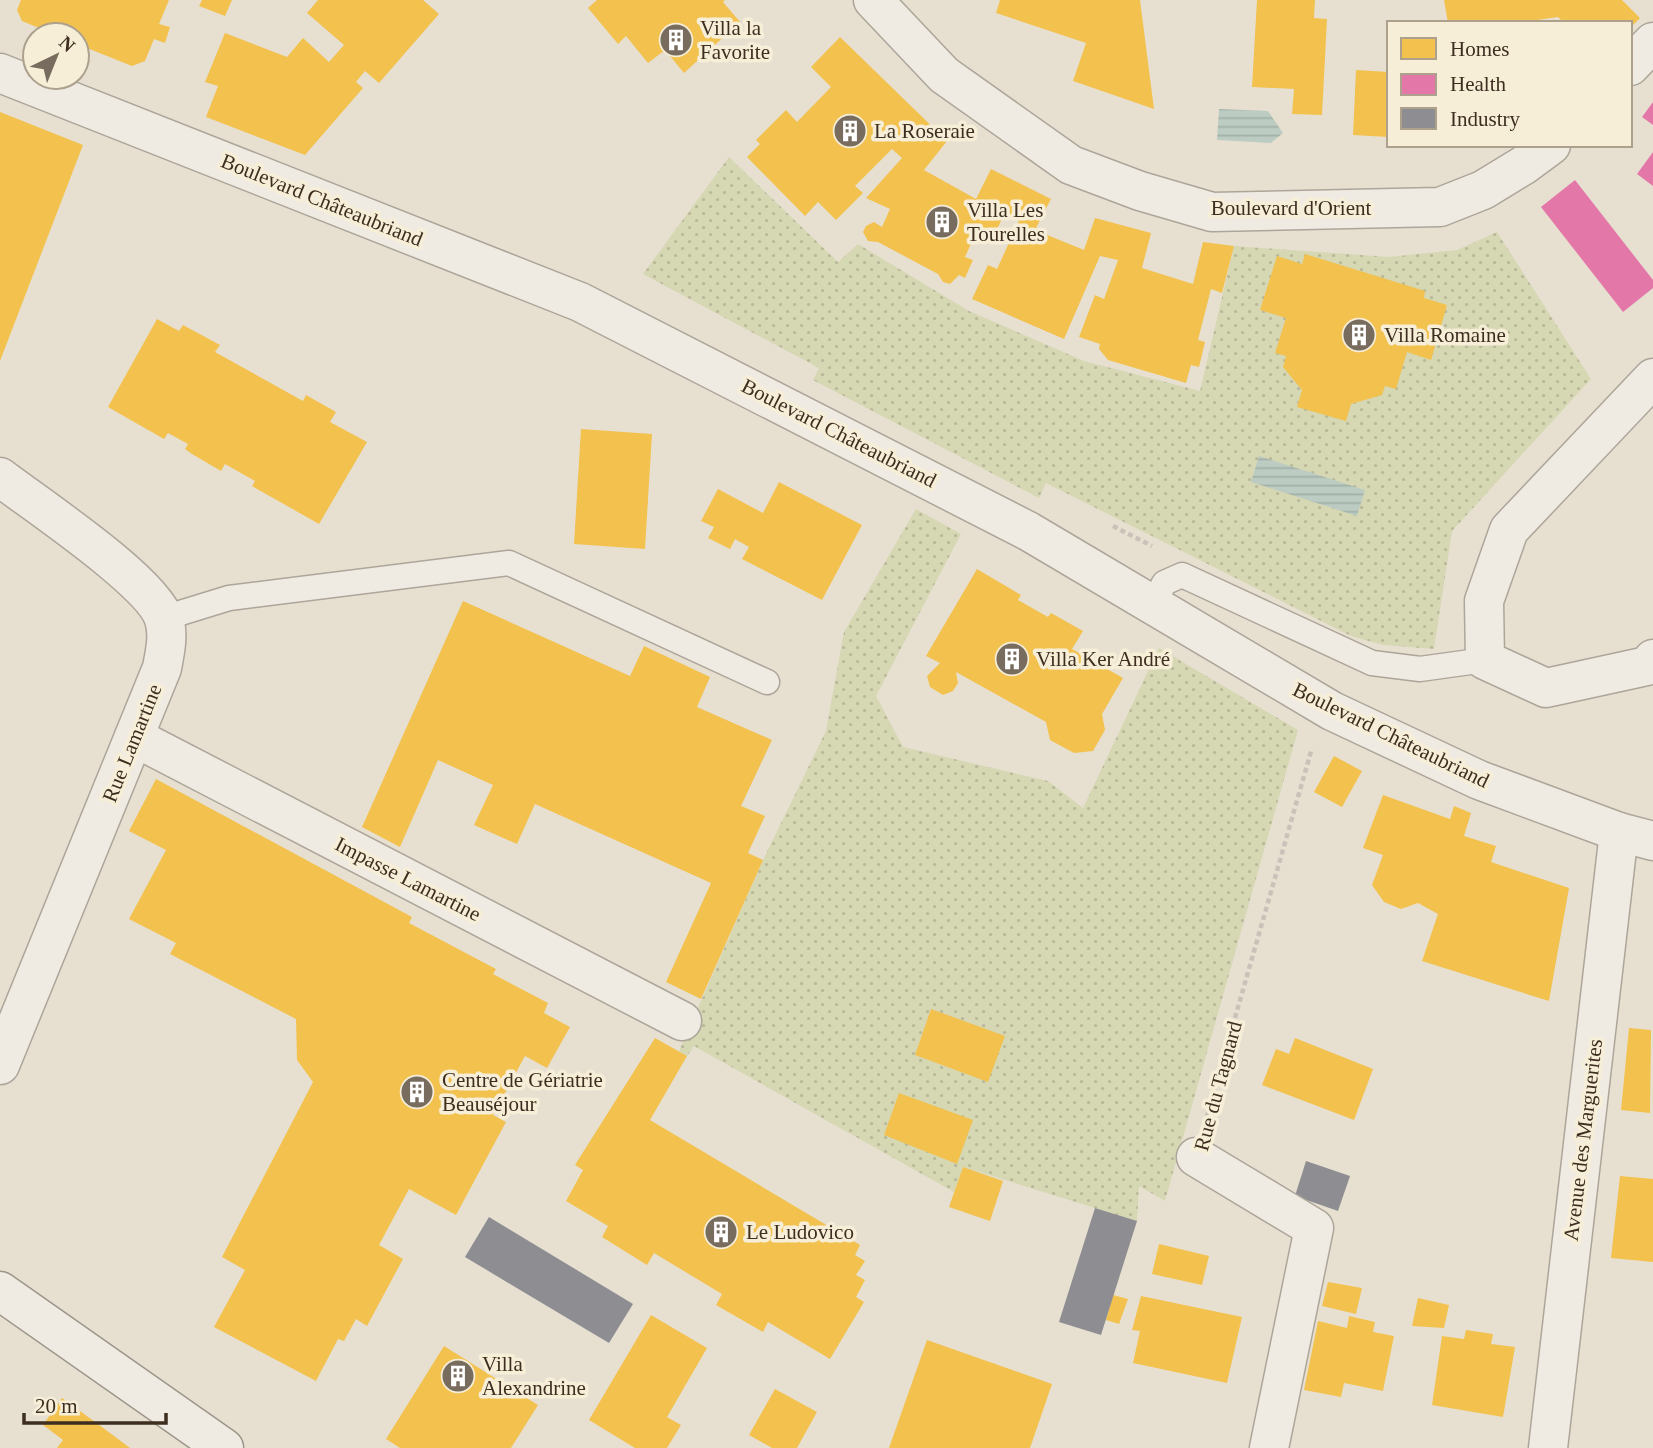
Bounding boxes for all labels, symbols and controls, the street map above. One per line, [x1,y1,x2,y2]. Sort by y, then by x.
place label: Villa la Favorite [700,16,770,64]
north arrow [21,21,91,91]
building icon: Villa la Favorite [657,21,695,59]
legend [1387,21,1632,147]
text: N [55,32,80,56]
text: Homes [1450,37,1510,61]
text: Health [1450,72,1506,96]
text: Industry [1450,107,1520,131]
building icon: La Roseraie [831,112,869,150]
place label: La Roseraie [874,119,975,143]
street label: Boulevard Châteaubriand [218,149,427,252]
street label: Boulevard d'Orient [1211,196,1371,220]
place label: Villa Les Tourelles [967,198,1045,246]
building icon: Villa Les Tourelles [923,203,961,241]
building icon: Villa Romaine [1340,316,1378,354]
place label: Villa Romaine [1384,323,1506,347]
street label: Boulevard Châteaubriand [738,373,941,493]
building icon: Villa Ker André [993,640,1031,678]
place label: Villa Ker André [1036,647,1170,671]
street label: Boulevard Châteaubriand [1289,677,1493,793]
street label: Rue Lamartine [97,680,167,806]
street label: Impasse Lamartine [331,832,485,926]
street label: Rue du Tagnard [1189,1018,1247,1154]
street label: Avenue des Marguerites [1559,1038,1607,1242]
place label: Centre de Gériatrie Beauséjour [442,1068,603,1116]
building icon: Centre de Gériatrie Beauséjour [398,1073,436,1111]
building icon: Le Ludovico [702,1213,740,1251]
place label: Le Ludovico [746,1220,854,1244]
place label: Villa Alexandrine [482,1352,586,1400]
building icon: Villa Alexandrine [439,1357,477,1395]
scale bar [24,1382,166,1426]
text: 20 m [35,1394,78,1418]

